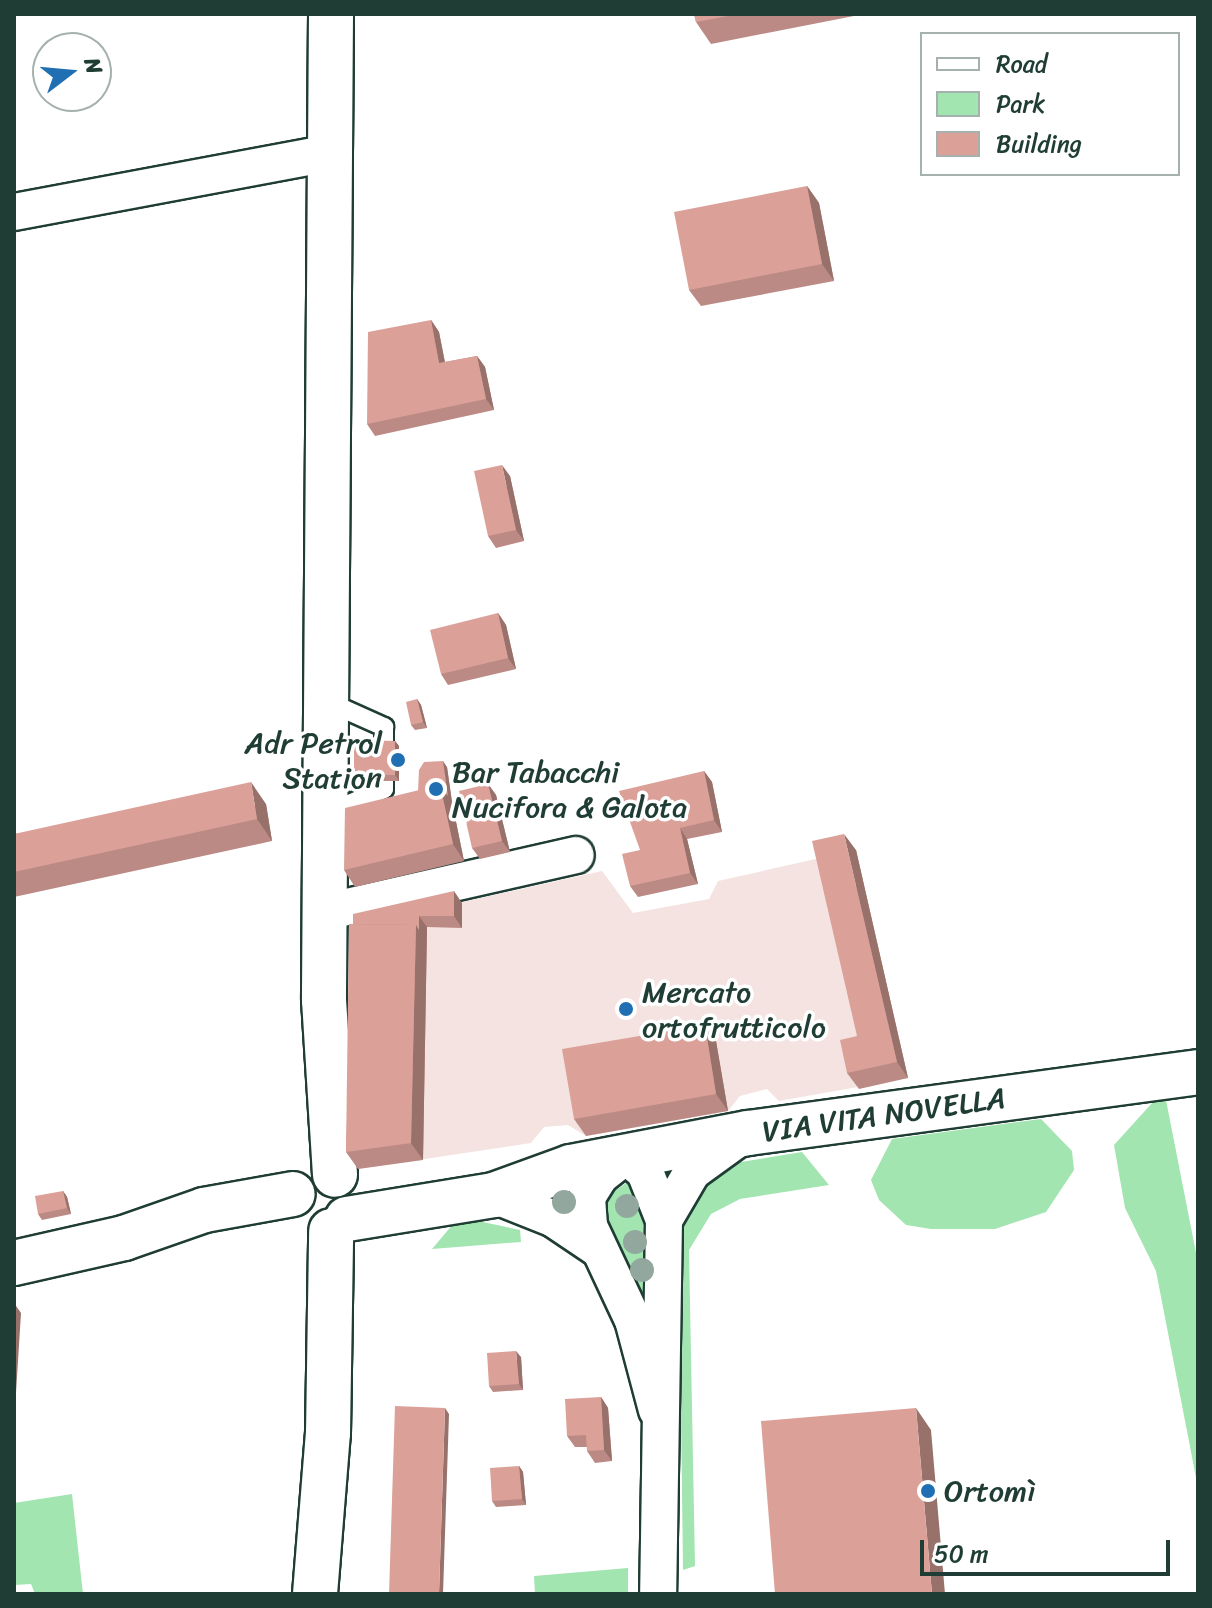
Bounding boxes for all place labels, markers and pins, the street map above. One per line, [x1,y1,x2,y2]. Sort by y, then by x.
place label: Adr Petrol Station [244,725,382,796]
marker: Adr Petrol Station [389,751,407,769]
place label: Bar Tabacchi Nucifora & Galota [452,754,688,824]
marker: Bar Tabacchi Nucifora & Galota [427,780,445,798]
place label: Mercato ortofrutticolo [642,974,826,1044]
marker: Mercato ortofrutticolo [617,1000,635,1018]
place label: Ortomì [944,1473,1035,1509]
marker: Ortomì [919,1482,937,1500]

